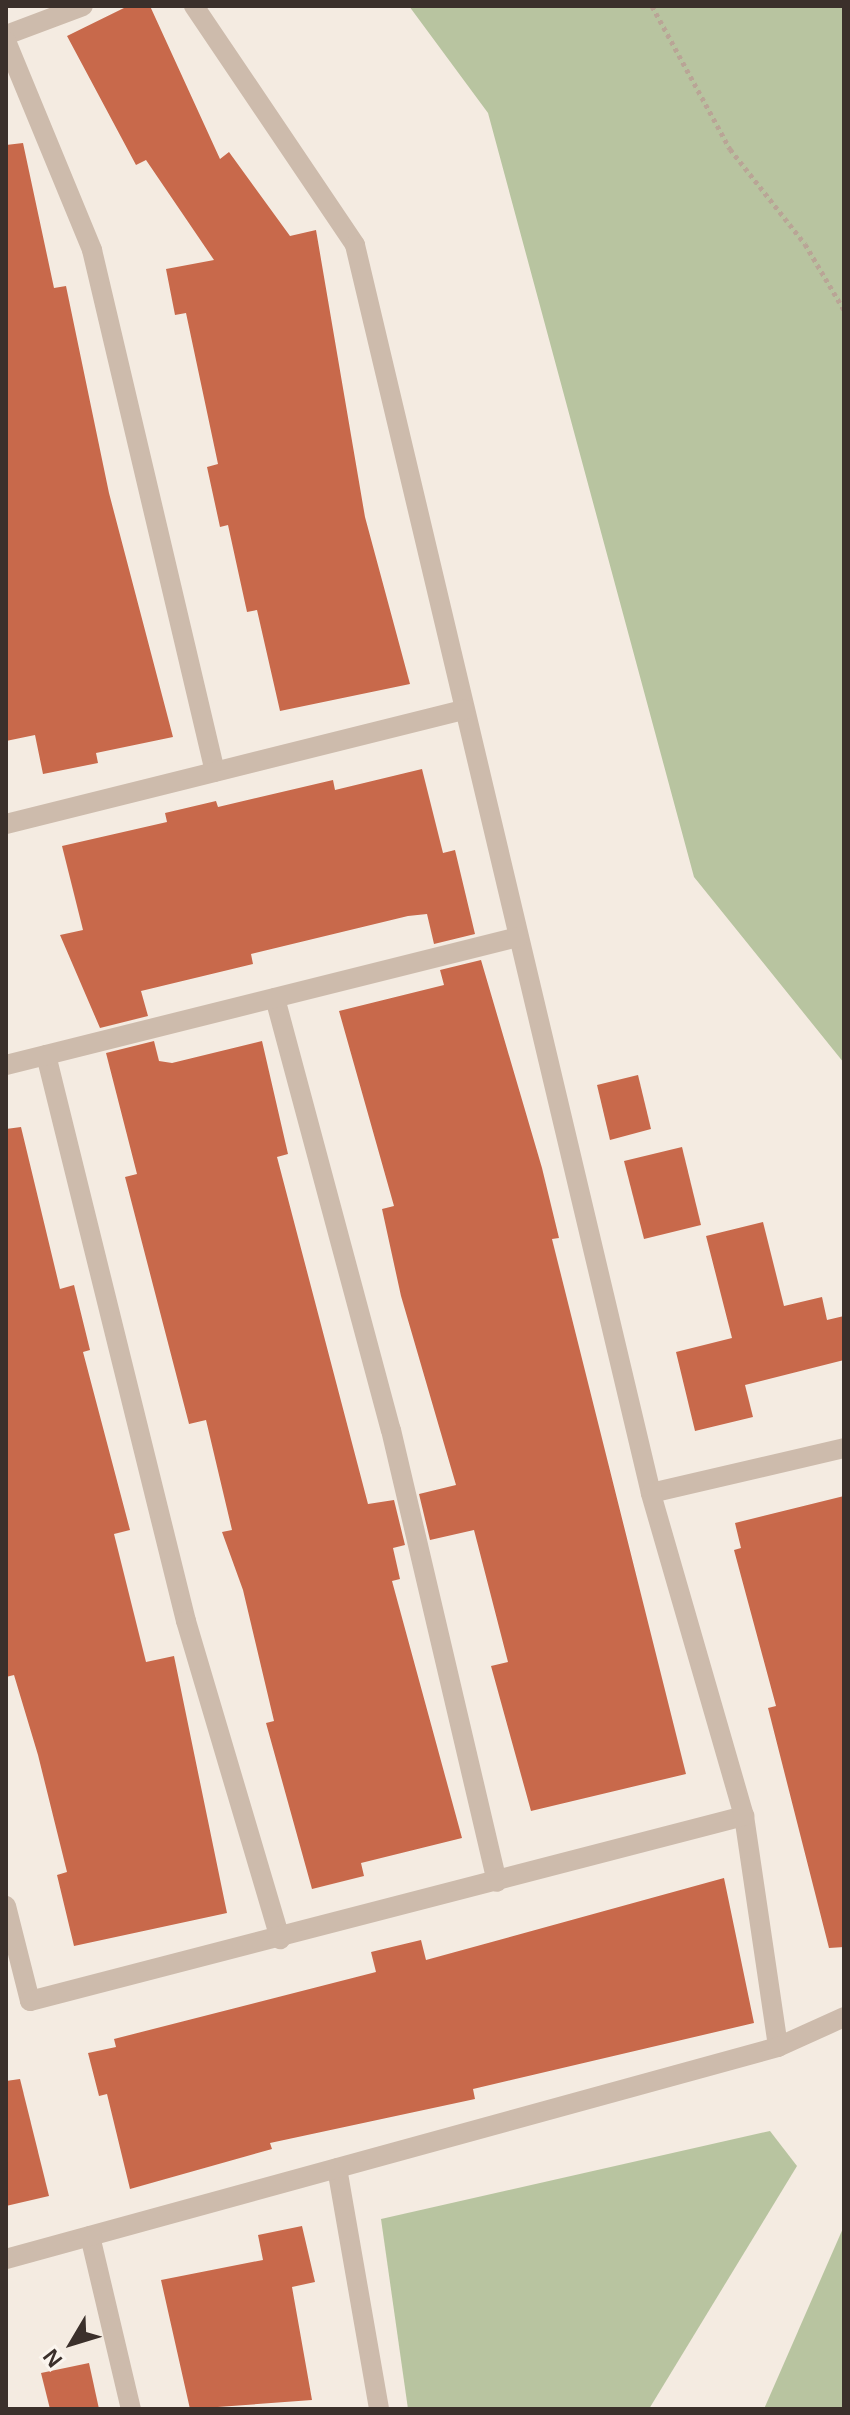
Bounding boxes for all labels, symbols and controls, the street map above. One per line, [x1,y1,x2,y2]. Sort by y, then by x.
north arrow [32,2303,112,2383]
text: N [38,2344,67,2372]

